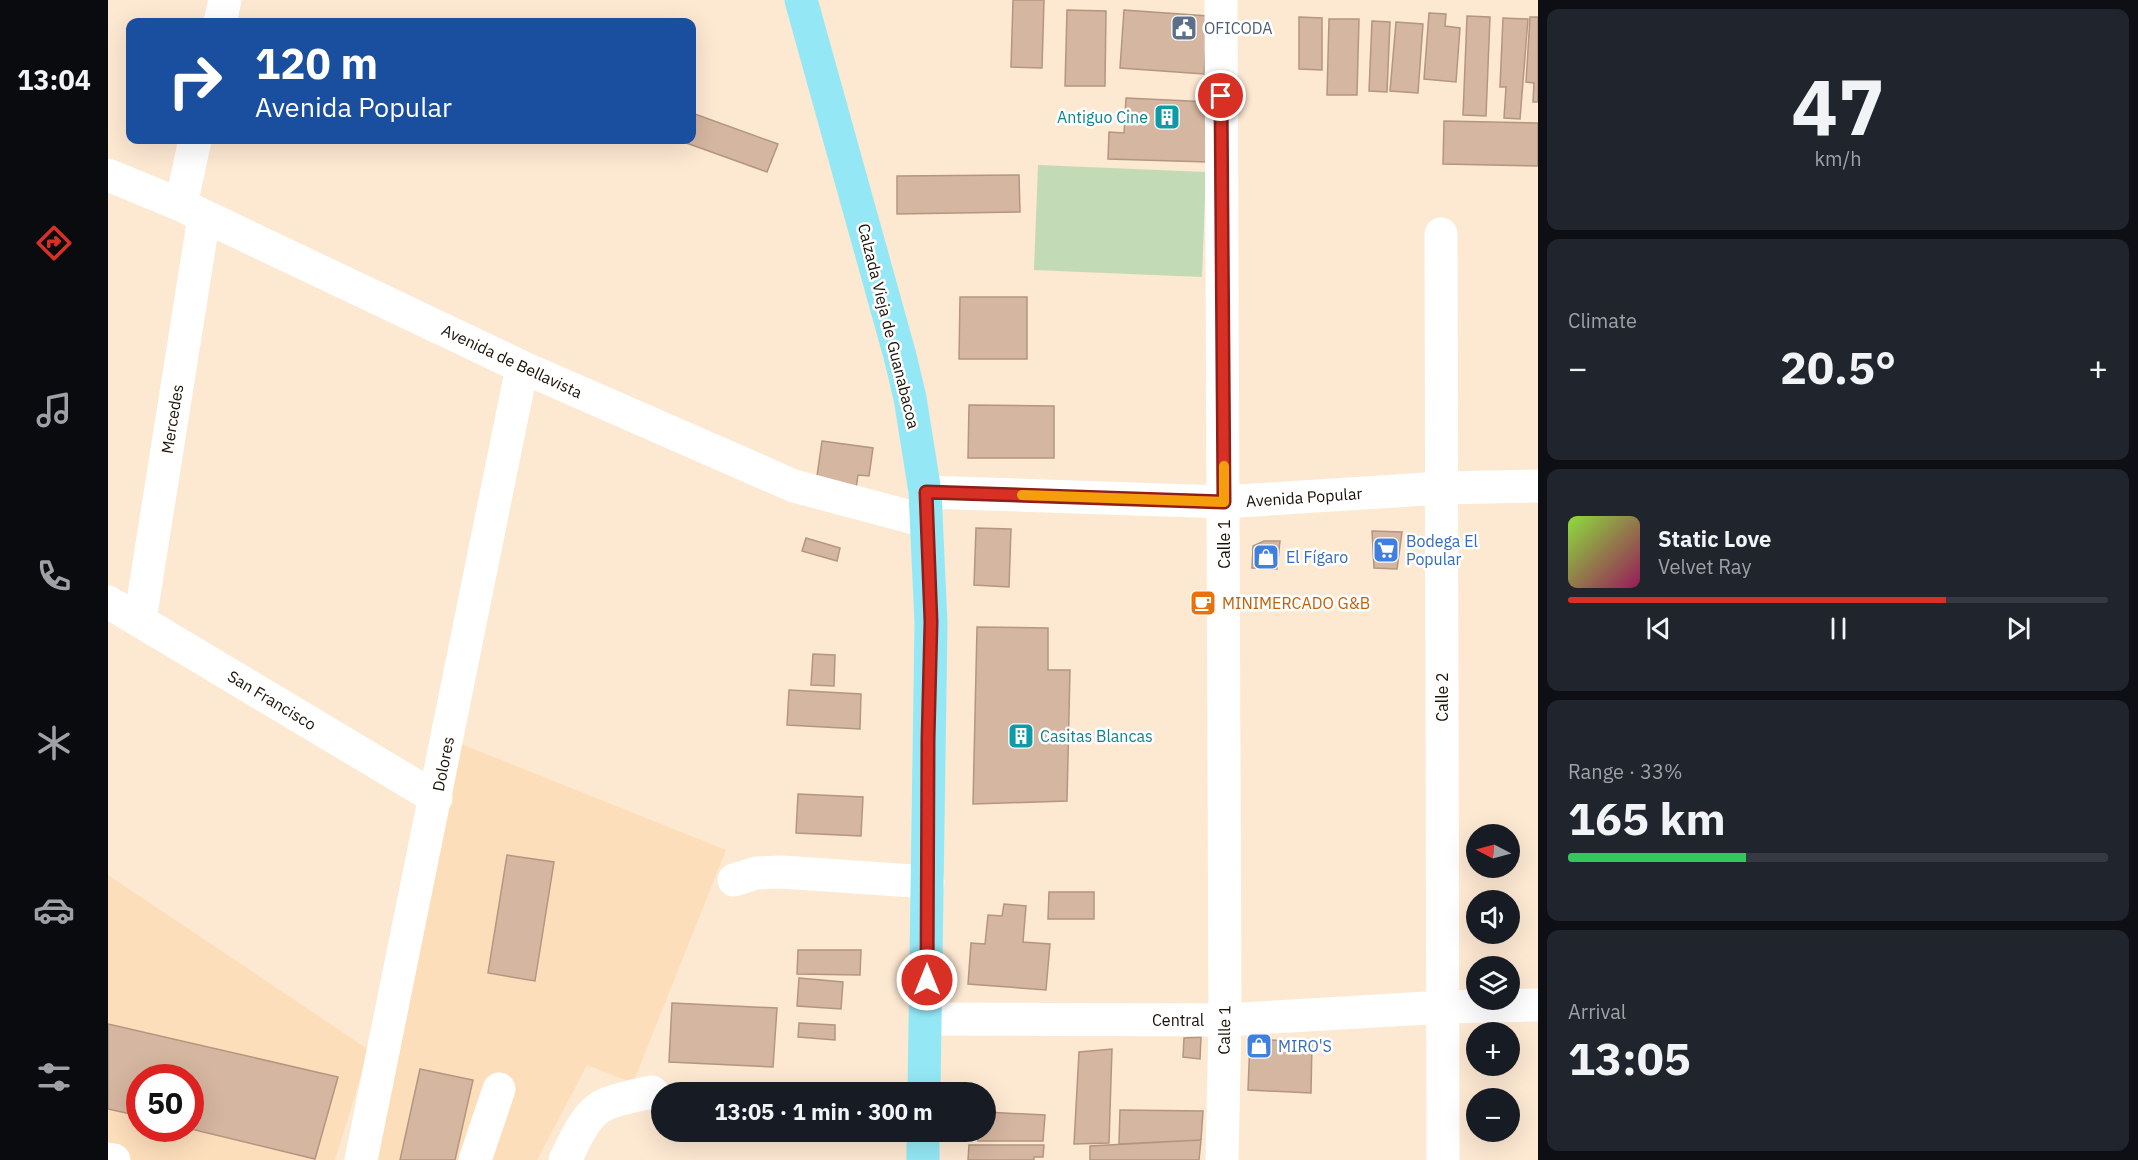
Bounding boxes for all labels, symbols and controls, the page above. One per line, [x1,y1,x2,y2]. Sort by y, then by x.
public building icon: OFICODA [1169,13,1199,43]
place label: OFICODA [1204,18,1273,38]
text: 120 m [255,36,378,91]
icon: right [156,42,234,120]
text: 47 [1791,55,1885,156]
text: 13:04 [17,62,91,97]
pin [1195,70,1246,121]
icon: arrive [1204,79,1237,112]
text: Avenida Popular [255,89,452,124]
building icon: Antiguo Cine [1152,102,1182,132]
place label: Antiguo Cine [1057,107,1148,127]
text: km/h [1814,145,1862,172]
street label: Calzada Vieja de Guanabacoa [854,221,924,431]
icon: directions [33,222,75,264]
text: Climate [1568,307,1637,334]
street label: Avenida de Bellavista [438,320,586,403]
text: 20.5° [1780,338,1896,396]
text: − [1568,346,1588,389]
text: + [2088,346,2108,389]
street label: Mercedes [157,383,187,455]
icon: music [33,389,75,431]
street label: Avenida Popular [1245,483,1363,511]
street label: Calle 1 [1214,519,1234,569]
text: Static Love [1658,524,1771,553]
place label: Bodega El Popular [1406,531,1478,569]
supermarket icon: Bodega El Popular [1371,535,1401,565]
shop icon: El Fígaro [1251,542,1281,572]
place label: El Fígaro [1286,547,1348,567]
text: Velvet Ray [1658,553,1751,580]
icon: phone [33,555,75,597]
cafe icon: MINIMERCADO G&B [1188,588,1218,618]
place label: MINIMERCADO G&B [1222,593,1370,613]
icon: previous [1642,612,1675,645]
icon: pause [1822,612,1855,645]
icon: next [2002,612,2035,645]
street label: San Francisco [224,666,320,734]
street label: Calle 2 [1432,672,1452,722]
building icon: Casitas Blancas [1006,721,1036,751]
icon: climate [33,722,75,764]
place label: Casitas Blancas [1040,726,1153,746]
street label: Dolores [428,735,458,793]
text: Range · 33% [1568,758,1683,785]
text: 165 km [1568,789,1726,847]
north arrow [1466,824,1520,878]
map controls [1466,824,1520,1142]
icon: car [33,889,75,931]
button: sound [1466,890,1520,944]
position arrow [895,948,959,1012]
button: layers [1466,956,1520,1010]
text: Arrival [1568,998,1626,1025]
street label: Calle 1 [1214,1005,1234,1055]
street label: Central [1152,1010,1204,1030]
button: + [1466,1022,1520,1076]
text: 13:05 [1568,1029,1691,1087]
shop icon: MIRO'S [1244,1031,1274,1061]
place label: MIRO'S [1278,1036,1332,1056]
icon: filters [33,1056,75,1098]
speed limit sign: 50 [126,1064,204,1142]
button: − [1466,1088,1520,1142]
text: 13:05 · 1 min · 300 m [714,1097,933,1126]

